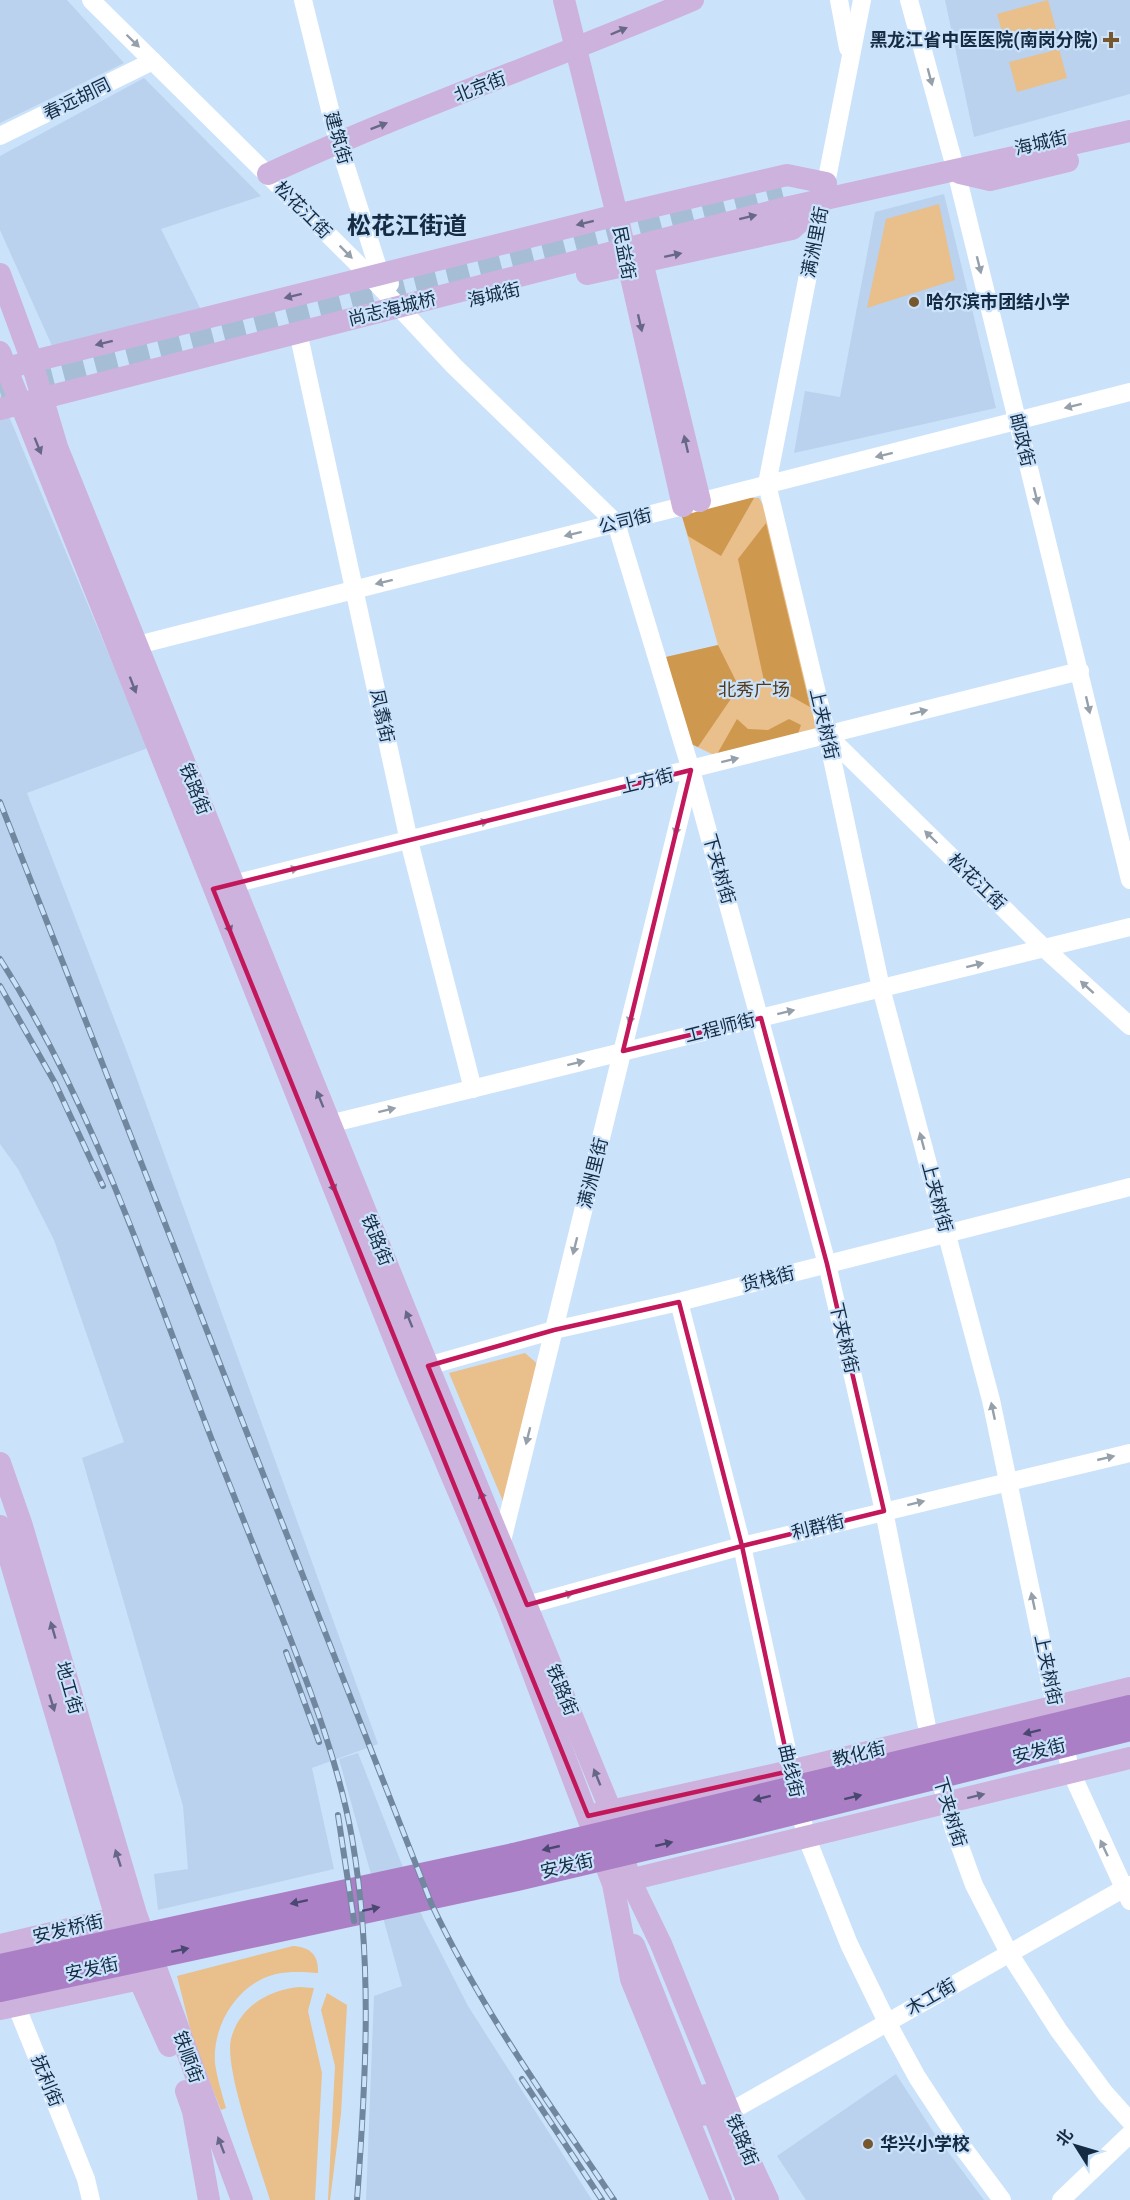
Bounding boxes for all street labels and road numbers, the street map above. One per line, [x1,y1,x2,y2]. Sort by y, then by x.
street label: 北京街 [451,67,509,106]
street label: 春远胡同 [40,73,114,124]
street label: 建筑街 [321,109,356,167]
street label: 海城街 [1012,126,1070,159]
street label: 松花江街 [270,177,336,243]
street label: 满洲里街 [797,205,832,279]
street label: 民益街 [609,224,640,281]
street label: 海城街 [465,278,523,311]
street label: 尚志海城桥 [346,287,438,330]
street label: 邮政街 [1006,411,1039,469]
street label: 公司街 [596,504,654,537]
street label: 上夹树街 [806,686,843,761]
street label: 凤翥街 [367,687,398,744]
street label: 铁路街 [176,760,215,818]
street label: 上方街 [618,764,676,797]
street label: 下夹树街 [699,831,739,906]
street label: 松花江街 [944,849,1011,914]
street label: 工程师街 [682,1009,757,1046]
street label: 满洲里街 [574,1135,611,1210]
street label: 上夹树街 [918,1159,957,1234]
street label: 铁路街 [358,1211,397,1269]
street label: 货栈街 [739,1262,797,1295]
street label: 下夹树街 [826,1300,863,1375]
street label: 利群街 [789,1510,847,1543]
street label: 上夹树街 [1031,1632,1066,1707]
street label: 地工街 [52,1659,87,1717]
street label: 铁路街 [543,1661,582,1719]
street label: 安发街 [1010,1734,1068,1767]
street label: 教化街 [830,1737,888,1770]
street label: 曲线街 [775,1742,808,1800]
street label: 下夹树街 [930,1774,971,1849]
street label: 安发街 [538,1849,596,1882]
street label: 安发桥街 [30,1910,105,1947]
street label: 安发街 [63,1953,120,1984]
street label: 木工街 [902,1974,959,2019]
street label: 铁顺街 [169,2028,208,2086]
street label: 抚利街 [28,2052,67,2110]
street label: 铁路街 [722,2111,763,2169]

